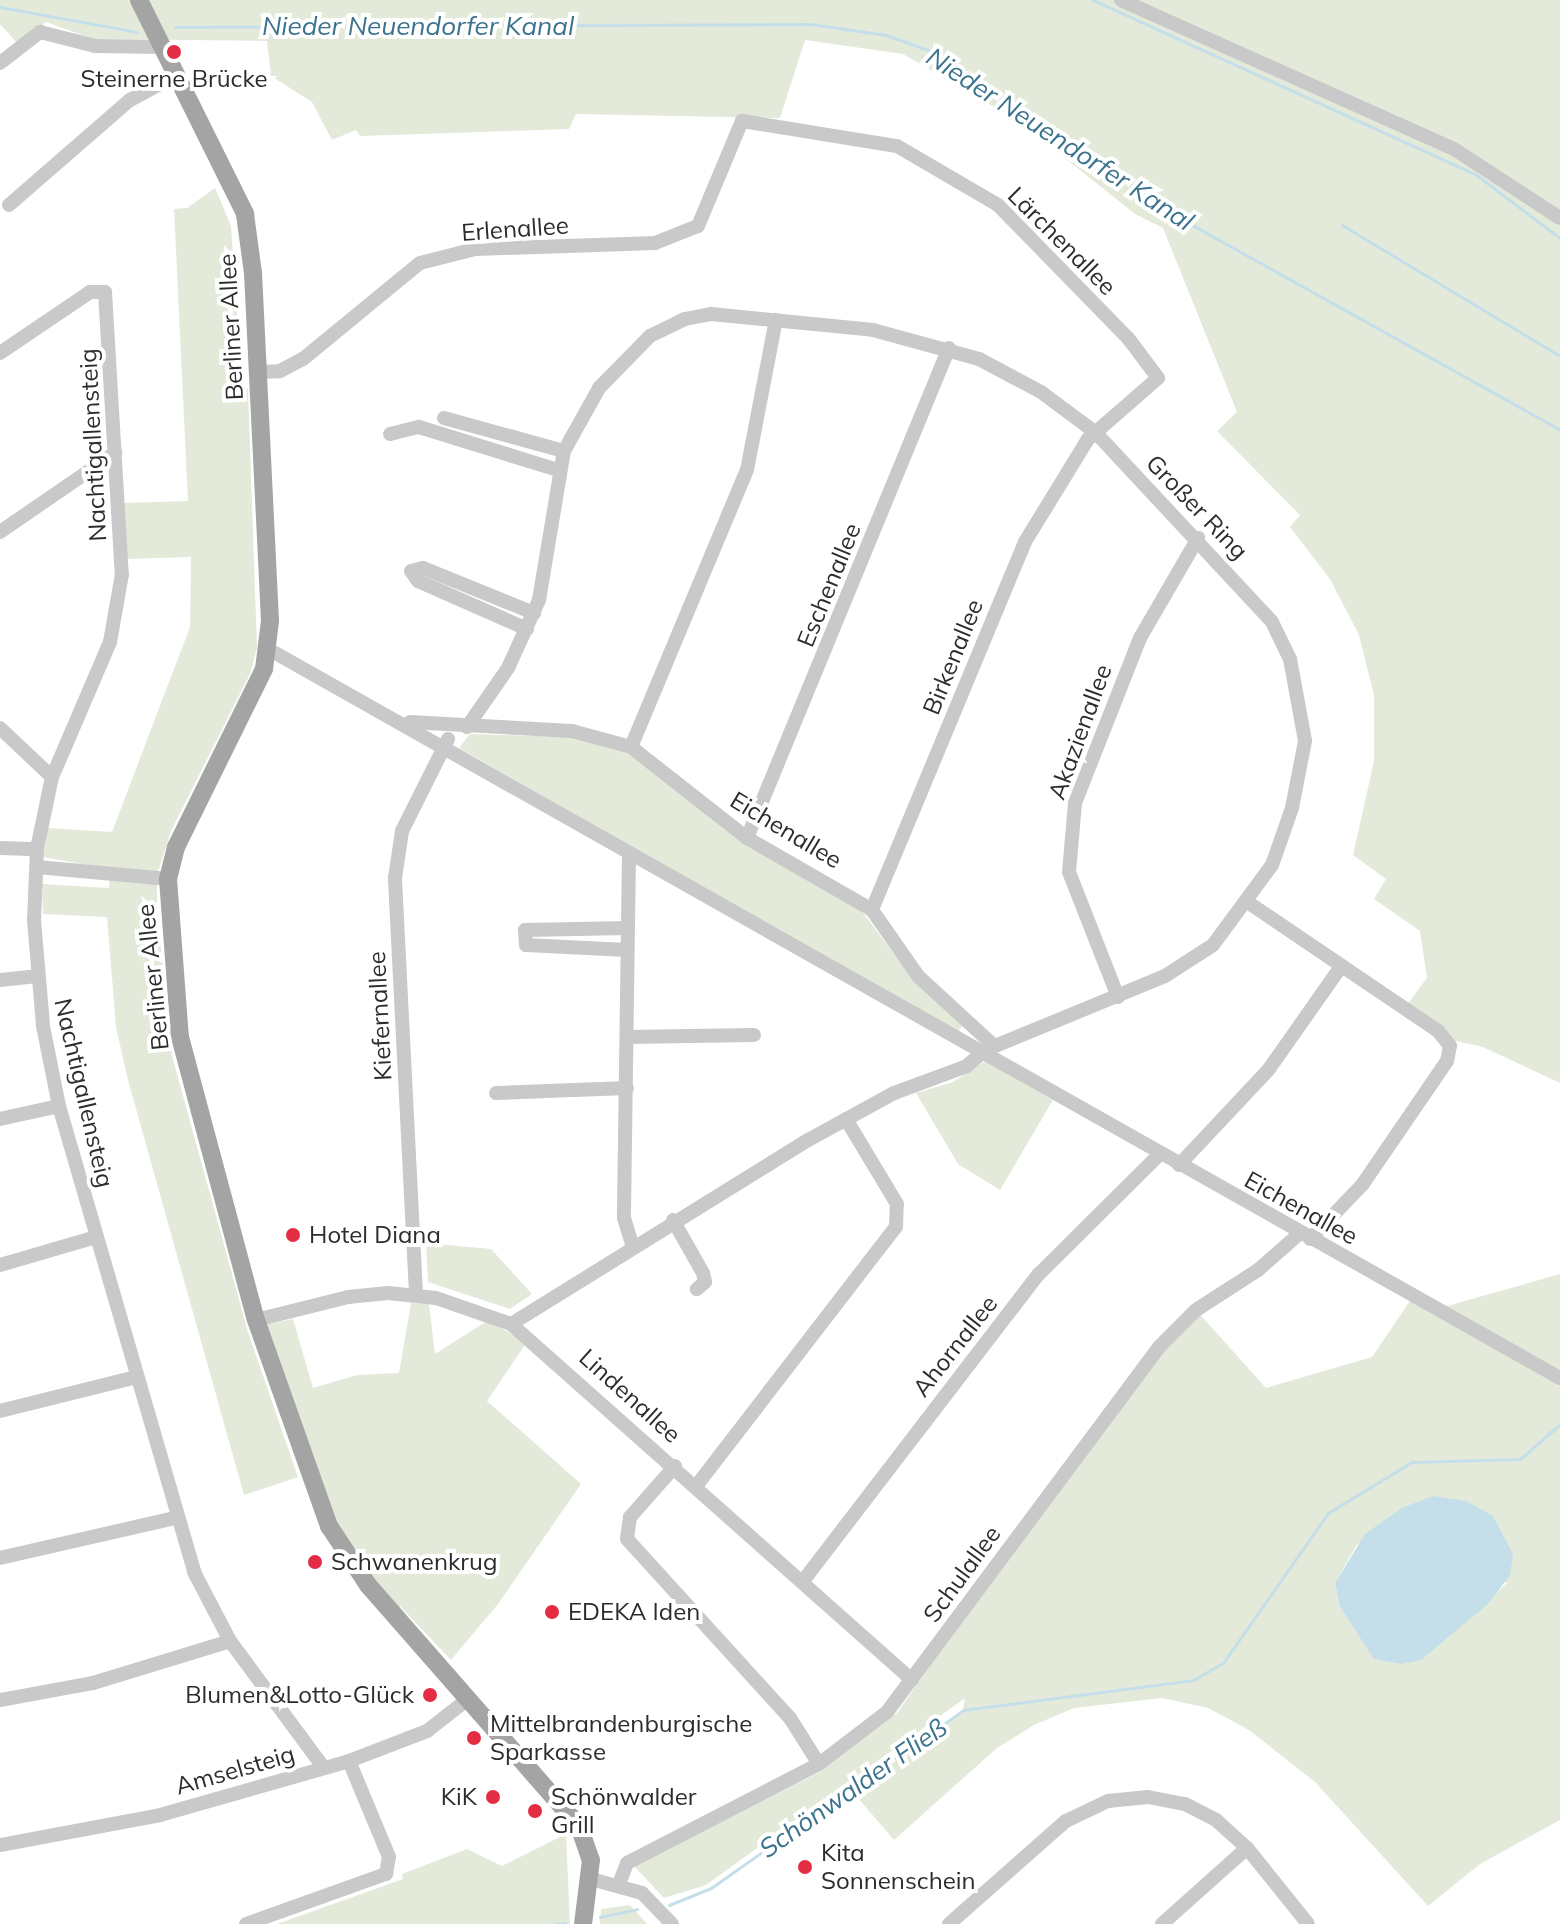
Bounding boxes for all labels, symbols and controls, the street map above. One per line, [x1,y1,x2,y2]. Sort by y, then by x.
water label: Nieder Neuendorfer Kanal [262,10,574,42]
water label: Nieder Neuendorfer Kanal [921,41,1199,237]
marker: Steinerne Brücke [165,43,183,61]
place label: Steinerne Brücke [80,65,268,93]
street label: Lärchenallee [1002,181,1122,301]
street label: Erlenallee [460,211,570,247]
street label: Berliner Allee [213,253,249,401]
street label: Nachtigallensteig [74,348,112,542]
street label: Großer Ring [1140,449,1254,565]
street label: Eschenallee [791,519,867,651]
street label: Birkenallee [917,595,989,719]
street label: Akazienallee [1042,661,1118,803]
street label: Eichenallee [725,786,847,874]
street label: Berliner Allee [131,903,175,1051]
street label: Kiefernallee [362,951,398,1081]
street label: Nachtigallensteig [48,996,120,1190]
street label: Eichenallee [1239,1165,1363,1251]
place label: Hotel Diana [309,1221,441,1249]
marker: Hotel Diana [284,1226,302,1244]
street label: Ahornallee [907,1290,1003,1402]
street label: Lindenallee [573,1343,687,1449]
street label: Schulallee [917,1520,1007,1628]
place label: Schwanenkrug [331,1548,497,1576]
marker: Schwanenkrug [306,1553,324,1571]
place label: EDEKA Iden [568,1598,700,1626]
marker: EDEKA Iden [543,1603,561,1621]
place label: Blumen&Lotto-Glück [185,1681,414,1709]
marker: Blumen&Lotto-Glück [421,1686,439,1704]
place label: Mittelbrandenburgische Sparkasse [490,1710,752,1766]
water label: Schönwalder Fließ [753,1712,953,1864]
marker: Mittelbrandenburgische Sparkasse [465,1729,483,1747]
street label: Amselsteig [172,1739,298,1801]
place label: KiK [441,1783,477,1811]
place label: Schönwalder Grill [551,1783,696,1839]
marker: KiK [484,1788,502,1806]
marker: Schönwalder Grill [526,1802,544,1820]
place label: Kita Sonnenschein [821,1839,976,1895]
marker: Kita Sonnenschein [796,1858,814,1876]

